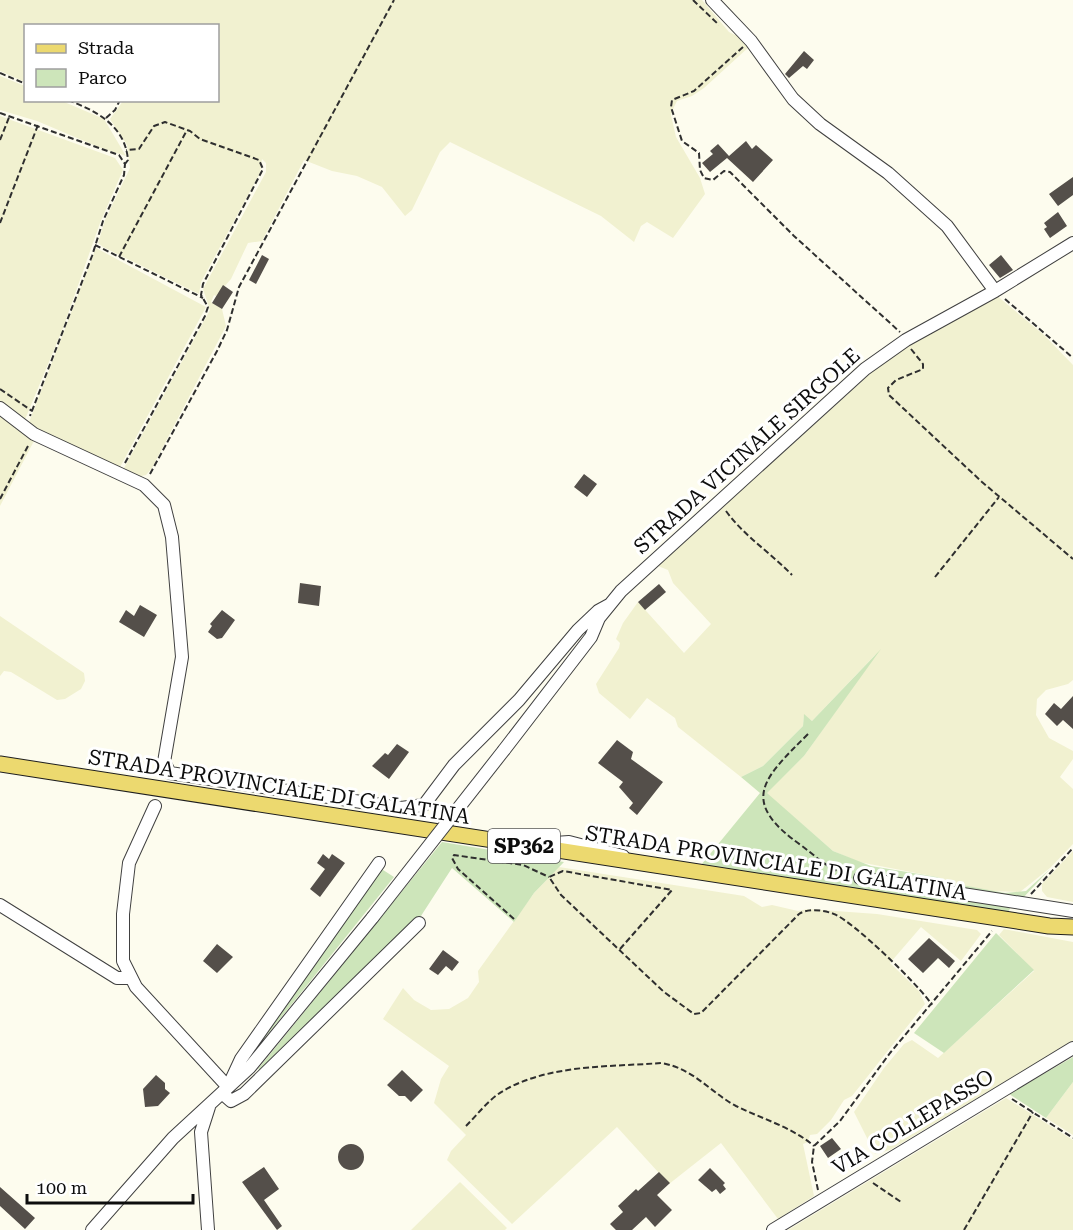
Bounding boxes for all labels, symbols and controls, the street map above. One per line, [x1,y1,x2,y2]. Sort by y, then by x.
legend [24,24,219,102]
text: Strada [78,37,134,58]
text: Parco [78,67,127,88]
street label: STRADA VICINALE SIRGOLE [629,343,865,559]
street label: STRADA PROVINCIALE DI GALATINA [87,745,472,829]
street label: STRADA PROVINCIALE DI GALATINA [584,821,969,905]
road number: SP362 [488,829,560,863]
street label: VIA COLLEPASSO [828,1064,998,1180]
scale bar [27,1167,194,1205]
text: 100 m [36,1177,87,1198]

